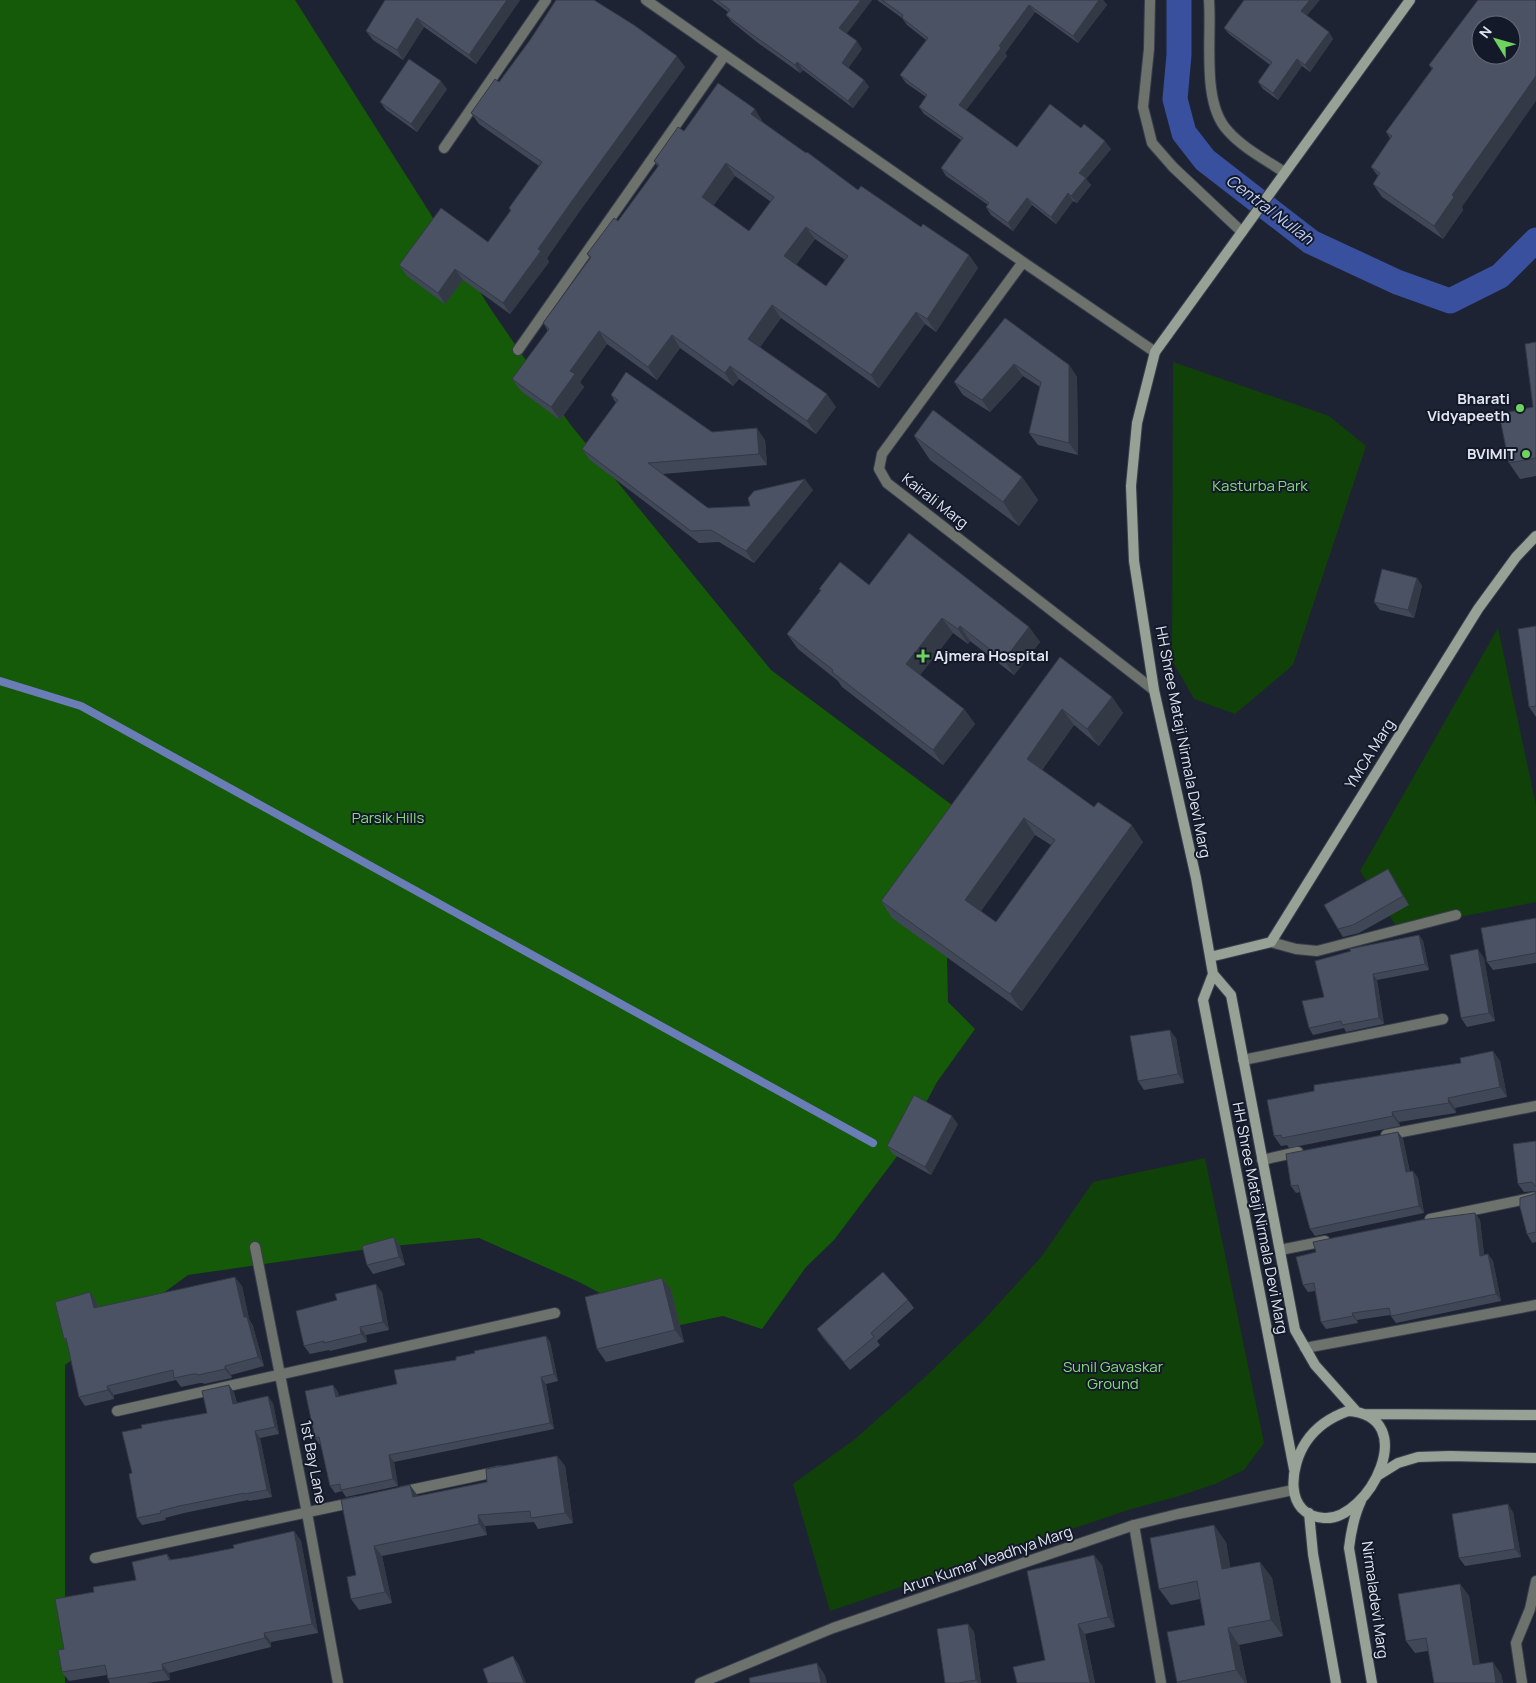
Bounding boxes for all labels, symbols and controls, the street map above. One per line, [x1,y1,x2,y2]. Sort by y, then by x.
north arrow [1471,15,1521,65]
text: N [1475,22,1496,42]
water label: Central Nullah [1222,169,1319,249]
place label: Bharati Vidyapeeth [1427,388,1510,426]
marker: Bharati Vidyapeeth [1514,402,1526,414]
place label: BVIMIT [1467,443,1516,464]
marker: BVIMIT [1520,448,1532,460]
street label: Kairali Marg [898,468,973,533]
park label: Kasturba Park [1212,475,1308,496]
street label: HH Shree Mataji Nirmala Devi Marg [1151,624,1216,860]
place label: Ajmera Hospital [934,645,1049,666]
marker: Ajmera Hospital [916,649,930,663]
street label: YMCA Marg [1340,715,1399,793]
park label: Parsik Hills [352,807,424,828]
street label: HH Shree Mataji Nirmala Devi Marg [1228,1100,1293,1336]
park label: Sunil Gavaskar Ground [1063,1356,1164,1394]
street label: 1st Bay Lane [295,1419,332,1506]
street label: Arun Kumar Veadhya Marg [899,1520,1075,1599]
street label: Nirmaladevi Marg [1357,1540,1394,1660]

